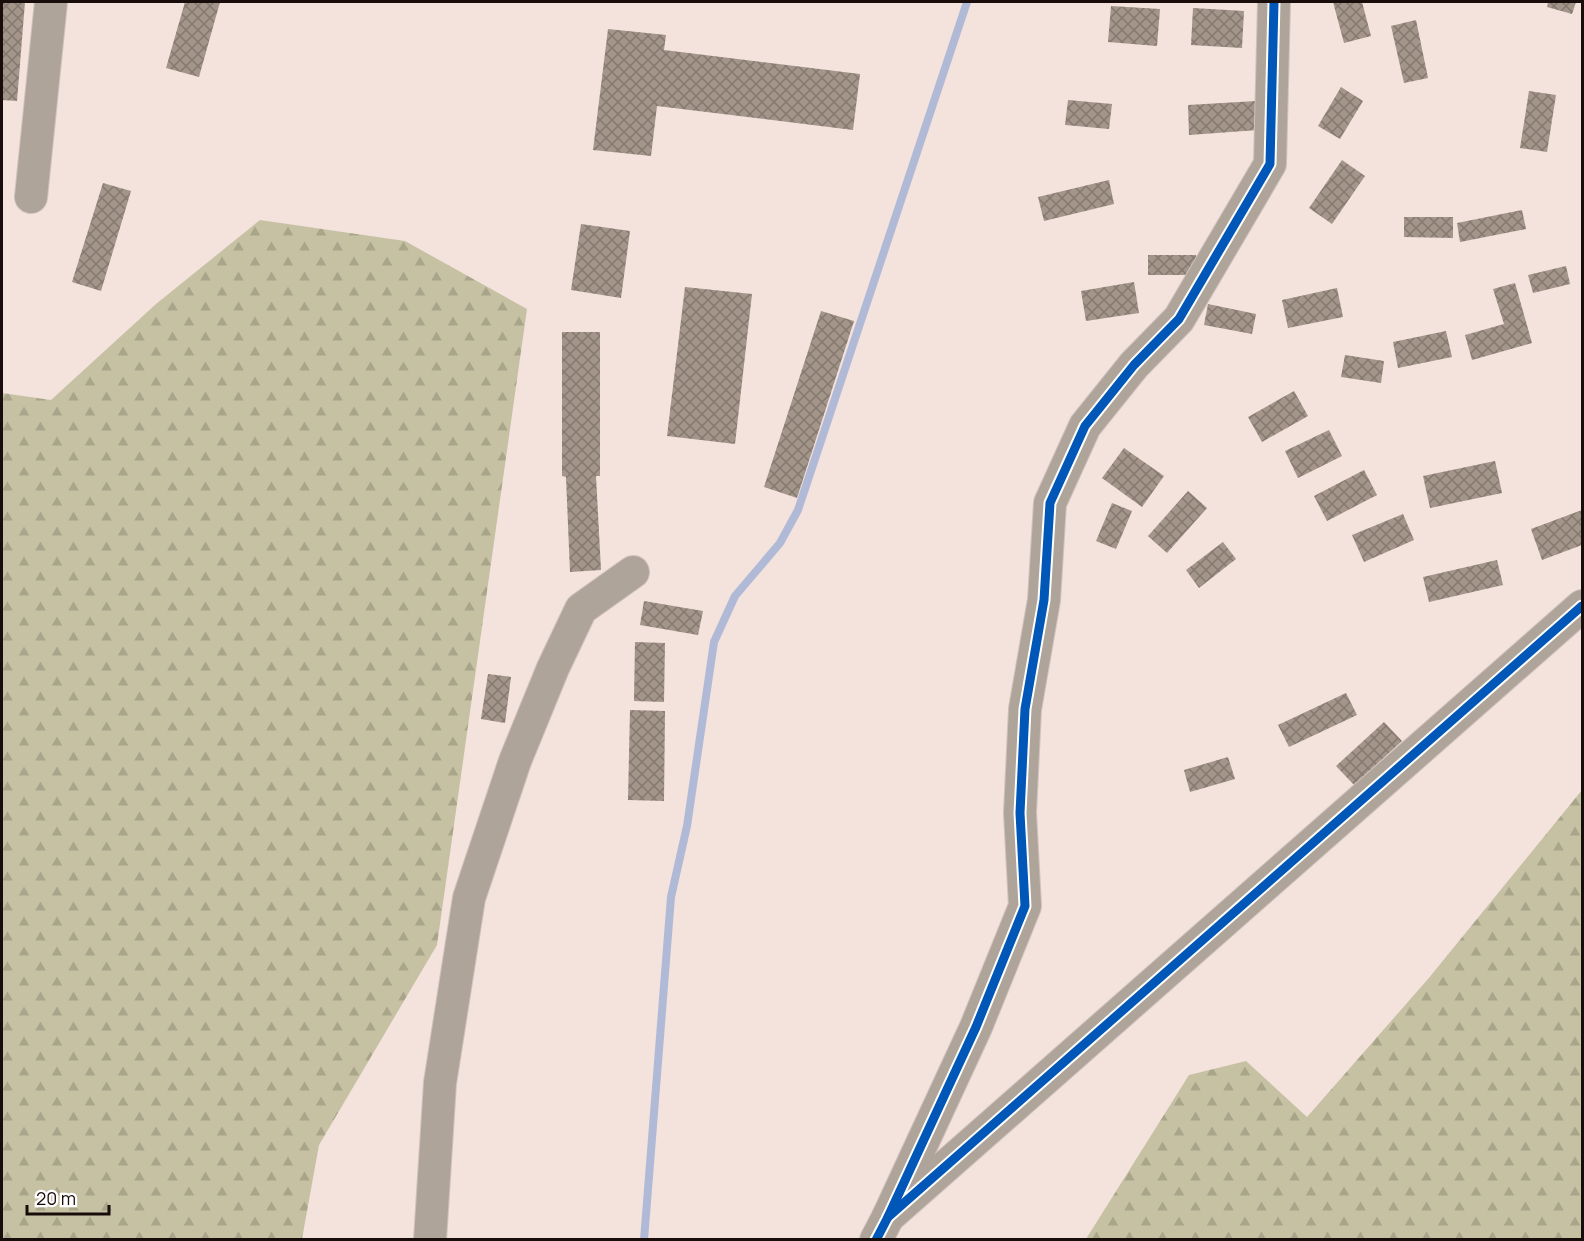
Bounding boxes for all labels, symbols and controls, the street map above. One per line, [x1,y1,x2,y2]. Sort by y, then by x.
scale bar [27,1178,110,1216]
text: 20 m [36,1186,76,1210]

